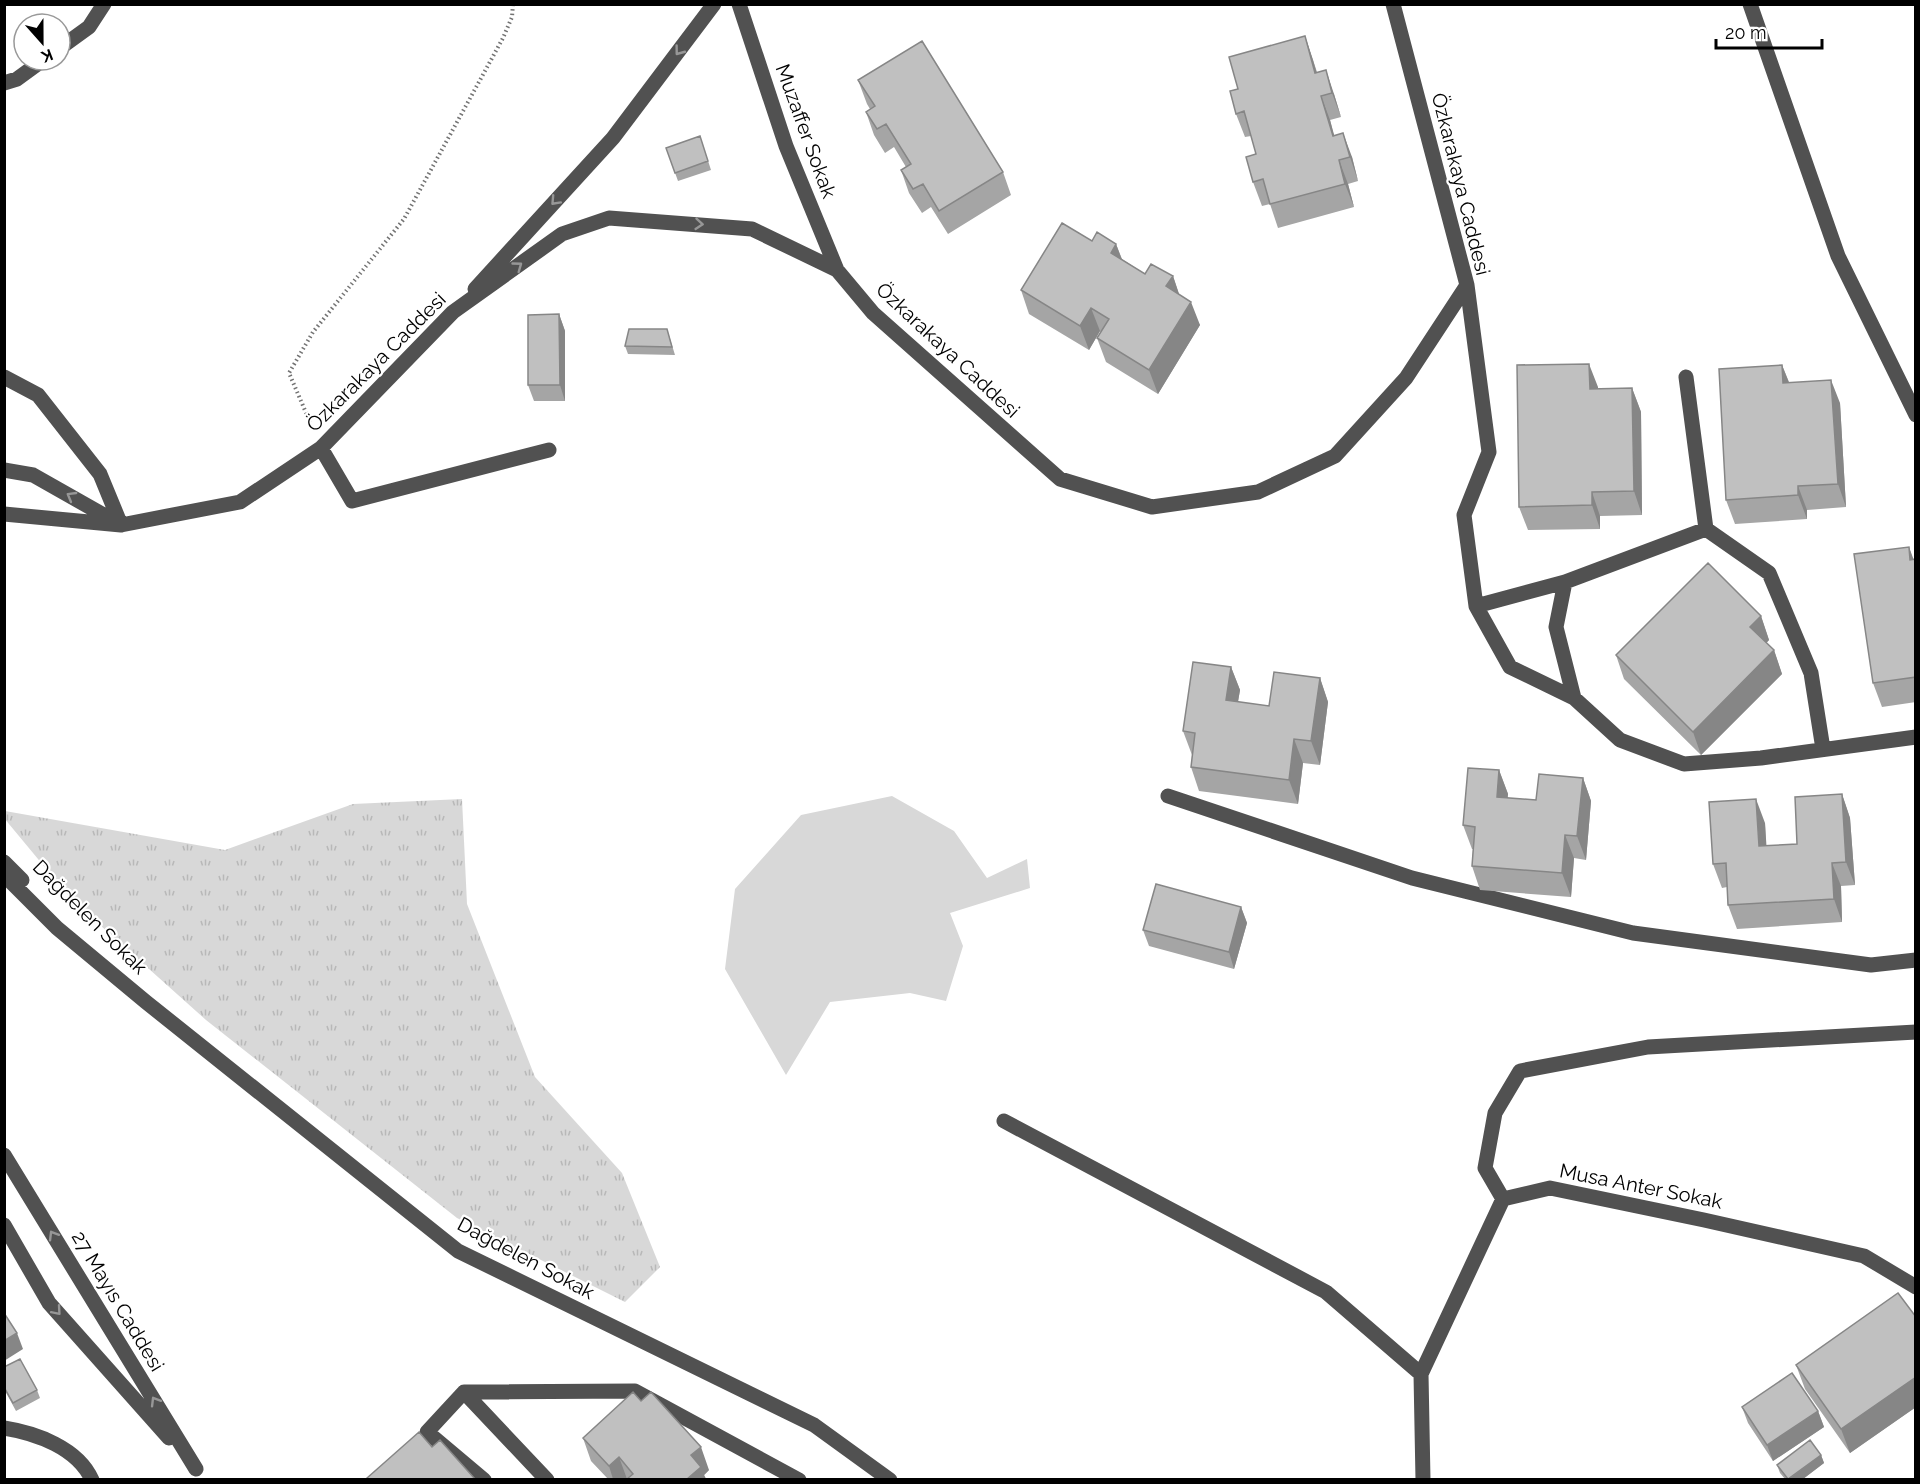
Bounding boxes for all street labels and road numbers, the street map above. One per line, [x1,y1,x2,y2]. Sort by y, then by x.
street label: Muzaffer Sokak [771,61,842,202]
street label: Özkarakaya Caddesi [1427,90,1495,278]
street label: Özkarakaya Caddesi [871,277,1025,423]
street label: Özkarakaya Caddesi [301,287,451,437]
street label: Dağdelen Sokak [28,855,152,979]
street label: Musa Anter Sokak [1557,1158,1725,1214]
street label: Dağdelen Sokak [453,1212,599,1304]
street label: 27 Mayıs Caddesi [67,1226,169,1376]

